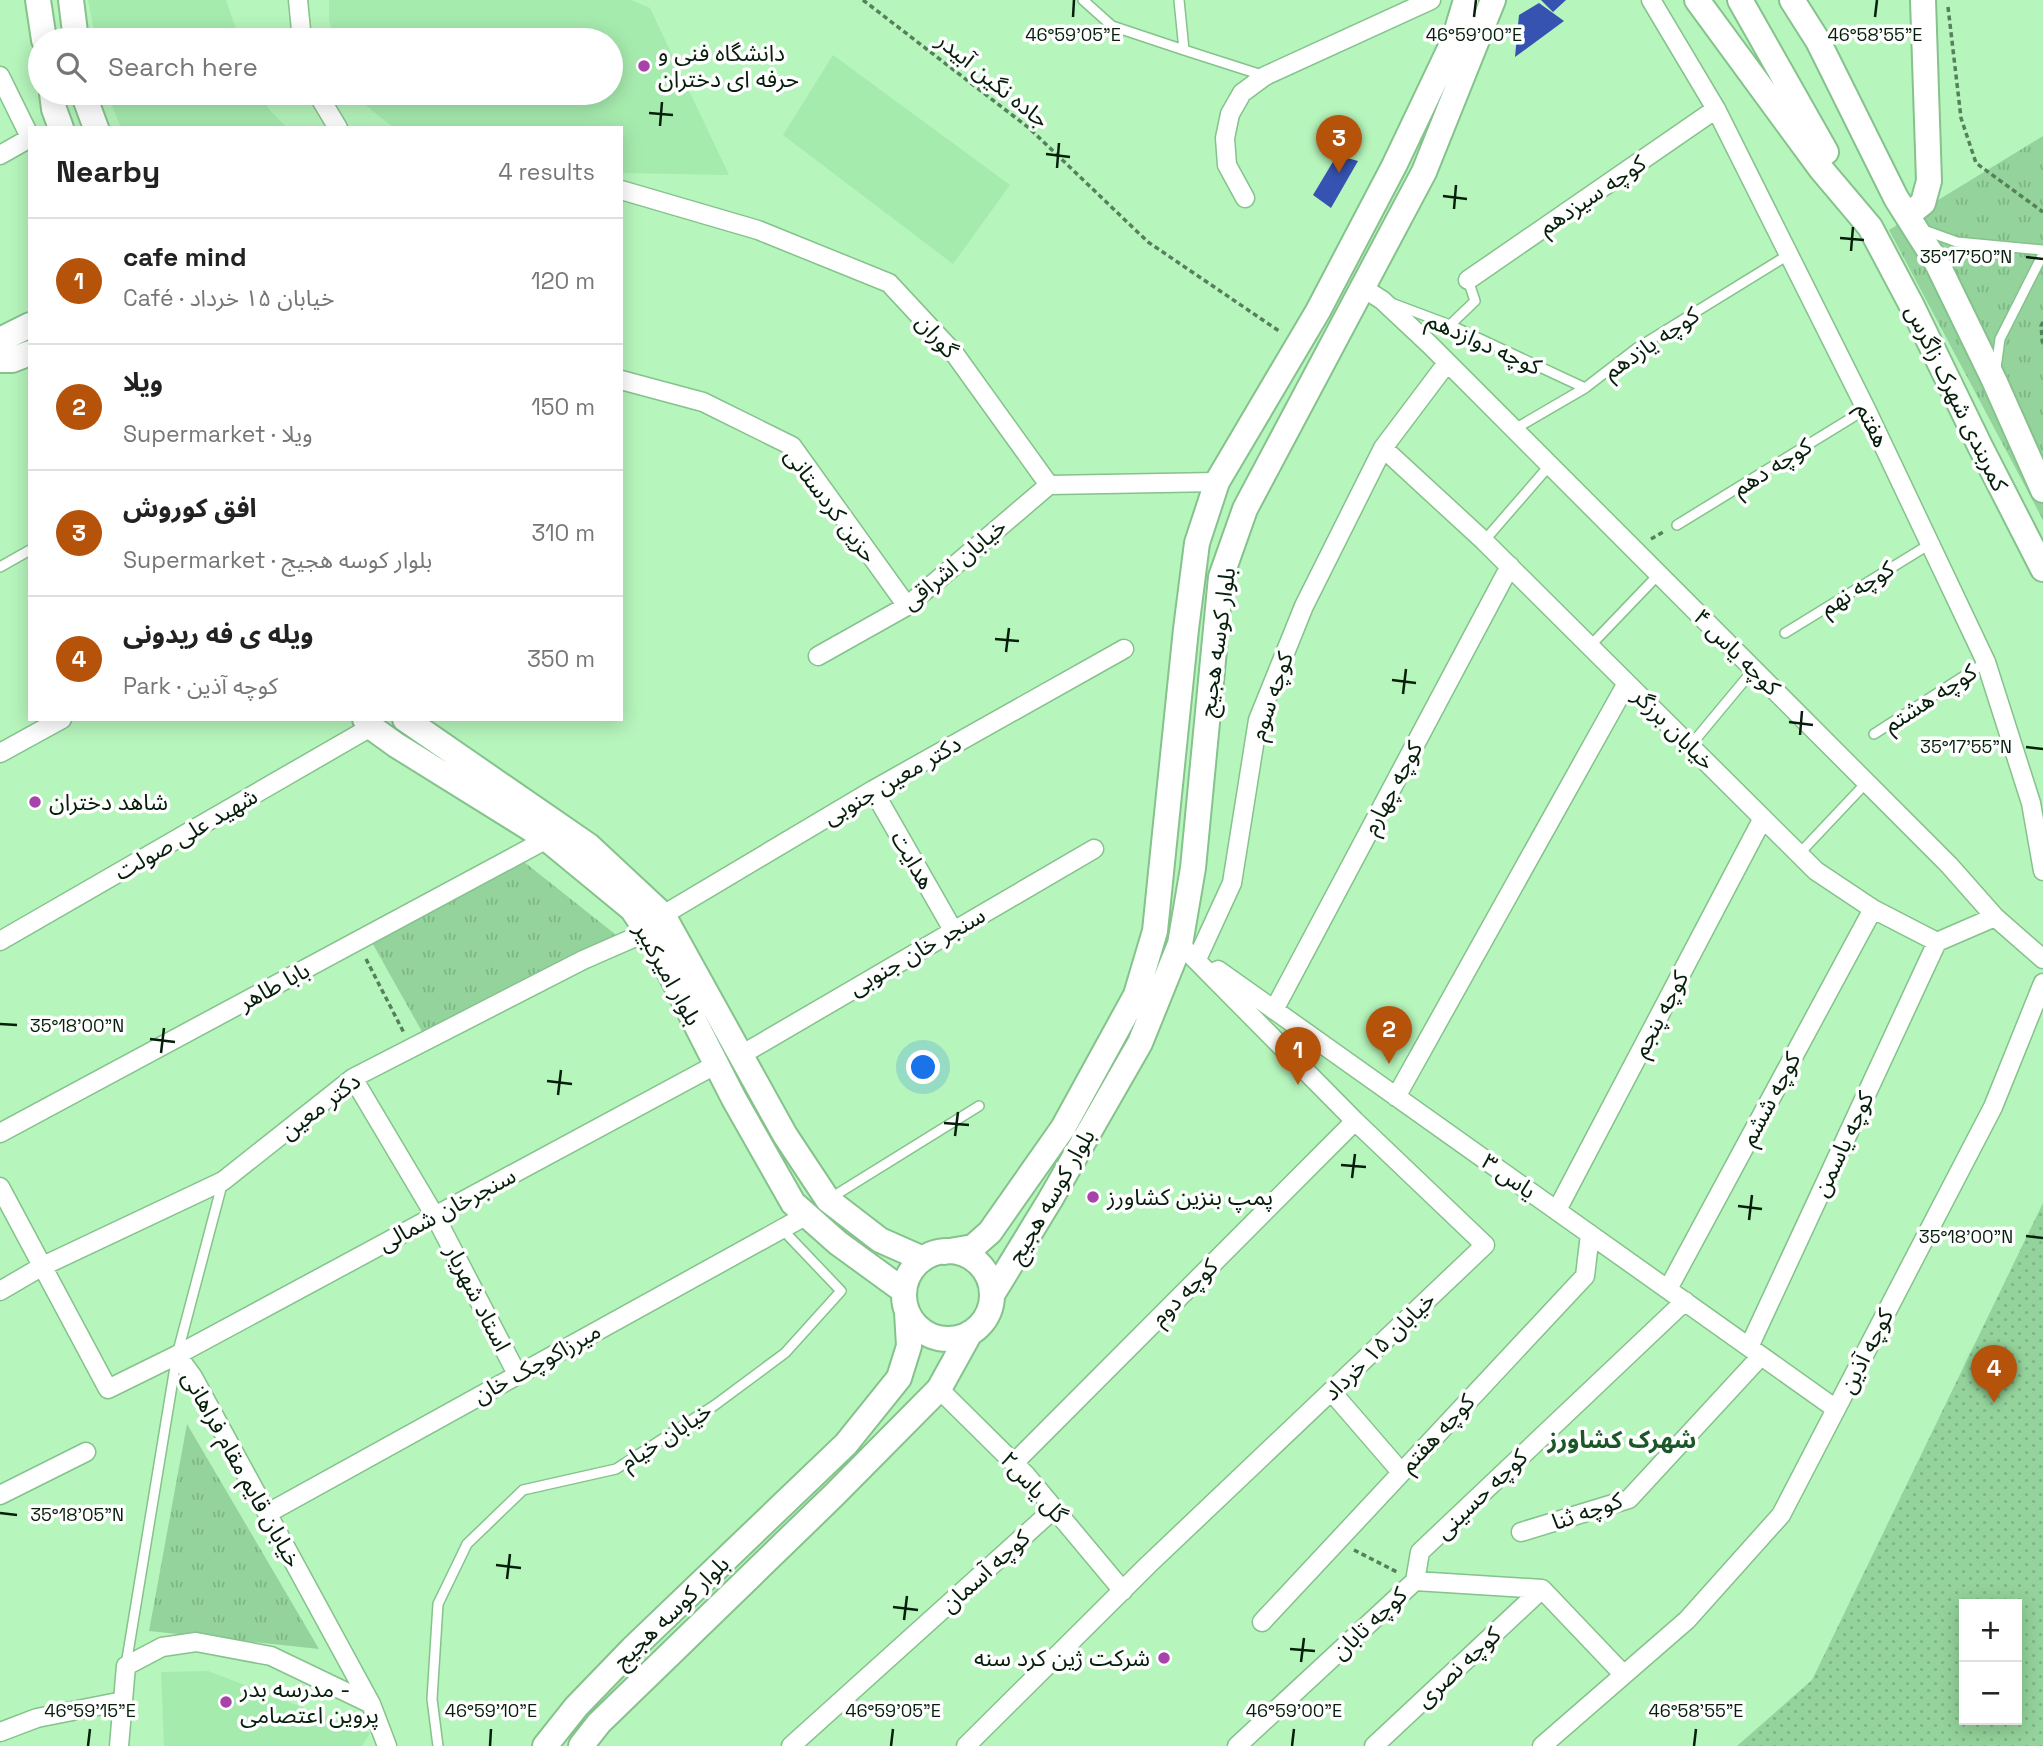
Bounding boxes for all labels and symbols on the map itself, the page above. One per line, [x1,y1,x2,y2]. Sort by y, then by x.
text: 46°59'05"E [1025,23,1121,46]
text: 46°59'00"E [1426,23,1522,46]
text: 46°58'55"E [1828,23,1923,46]
street label: جاده نگین آبیدر [930,25,1055,135]
place label: دانشگاه فنی و حرفه ای دختران [658,38,799,94]
marker: دانشگاه فنی و حرفه ای دختران [636,58,652,74]
pin: 3 [1316,115,1362,173]
street label: کوچه سیزدهم [1533,148,1653,244]
text: 35°17'50"N [1920,245,2012,268]
street label: کوچه یازدهم [1597,300,1706,388]
street label: کمربندی شهرک زاگرس [1899,300,2015,497]
street label: کوچه دوازدهم [1421,304,1547,384]
street label: گوران [909,308,965,365]
street label: هفتم [1848,398,1897,453]
street label: کوچه دهم [1727,431,1819,505]
street label: حزین کردستانی [778,441,884,569]
street label: خیابان اشراقی [895,511,1013,617]
street label: کوچه نهم [1814,553,1901,624]
street label: بلوار کوسه هجیج [1192,565,1244,719]
street label: کوچه یاس ۴ [1687,602,1787,702]
street label: کوچه سوم [1242,648,1303,745]
street label: کوچه هشتم [1878,656,1984,741]
street label: خیابان برزگر [1626,681,1722,777]
street label: دکتر معین جنوبی [817,728,967,832]
text: 35°17'55"N [1920,735,2012,758]
street label: کوچه چهارم [1355,736,1432,841]
street label: شهید علی صولت [109,781,263,887]
place label: شاهد دختران [49,787,168,817]
marker: شاهد دختران [27,794,43,810]
street label: هدایت [884,825,942,895]
street label: سنجر خان جنوبی [843,900,991,1002]
street label: بلوار امیرکبیر [627,916,709,1031]
street label: بابا طاهر [232,955,315,1018]
street label: کوچه پنجم [1625,965,1697,1063]
pin: 2 [1366,1006,1412,1064]
text: 35°18'00"N [30,1014,124,1037]
pin: 1 [1275,1027,1321,1085]
street label: کوچه ششم [1733,1047,1809,1152]
your location [906,1050,940,1084]
street label: دکتر معین [274,1066,366,1146]
street label: کوچه یاسمن [1806,1086,1881,1201]
street label: بلوار کوسه هجیج [1000,1123,1103,1270]
street label: یاس ۳ [1476,1146,1542,1206]
street label: سنجرخان شمالی [373,1160,521,1258]
place label: پمپ بنزین کشاورز [1106,1182,1273,1213]
marker: پمپ بنزین کشاورز [1085,1189,1101,1205]
text: 35°18'00"N [1919,1225,2013,1248]
street label: استاد شهریار [438,1239,518,1356]
street label: کوچه دوم [1144,1252,1227,1334]
street label: خیابان ۱۵ خرداد [1316,1285,1442,1407]
street label: کوچه آذین [1832,1303,1900,1398]
street label: میرزاکوچک خان [468,1316,606,1410]
pin: 4 [1971,1345,2017,1403]
street label: خیابان قایم مقام فراهانی [173,1365,309,1574]
street label: کوچه هفتم [1393,1387,1483,1480]
street label: خیابان خیام [615,1395,719,1479]
district label: شهرک کشاورز [1547,1424,1696,1455]
street label: کوچه حسینی [1428,1442,1534,1546]
street label: گل یاس۲ [994,1445,1075,1530]
street label: کوچه ثنا [1548,1485,1627,1537]
text: 35°18'05"N [30,1503,124,1526]
street label: کوچه آسمان [934,1523,1036,1619]
street label: بلوار کوسه هجیج [606,1549,737,1677]
street label: کوچه تابان [1325,1580,1414,1666]
street label: کوچه نصری [1409,1620,1507,1714]
place label: شرکت ژین کرد سنه [974,1643,1150,1673]
marker: شرکت ژین کرد سنه [1156,1650,1172,1666]
place label: مدرسه بدر - پروین اعتصامی [239,1674,379,1730]
marker: مدرسه بدر - پروین اعتصامی [218,1694,234,1710]
text: 46°59'15"E [44,1699,136,1722]
text: 46°59'10"E [445,1699,537,1722]
text: 46°59'05"E [845,1699,941,1722]
text: 46°59'00"E [1246,1699,1342,1722]
text: 46°58'55"E [1649,1699,1744,1722]

